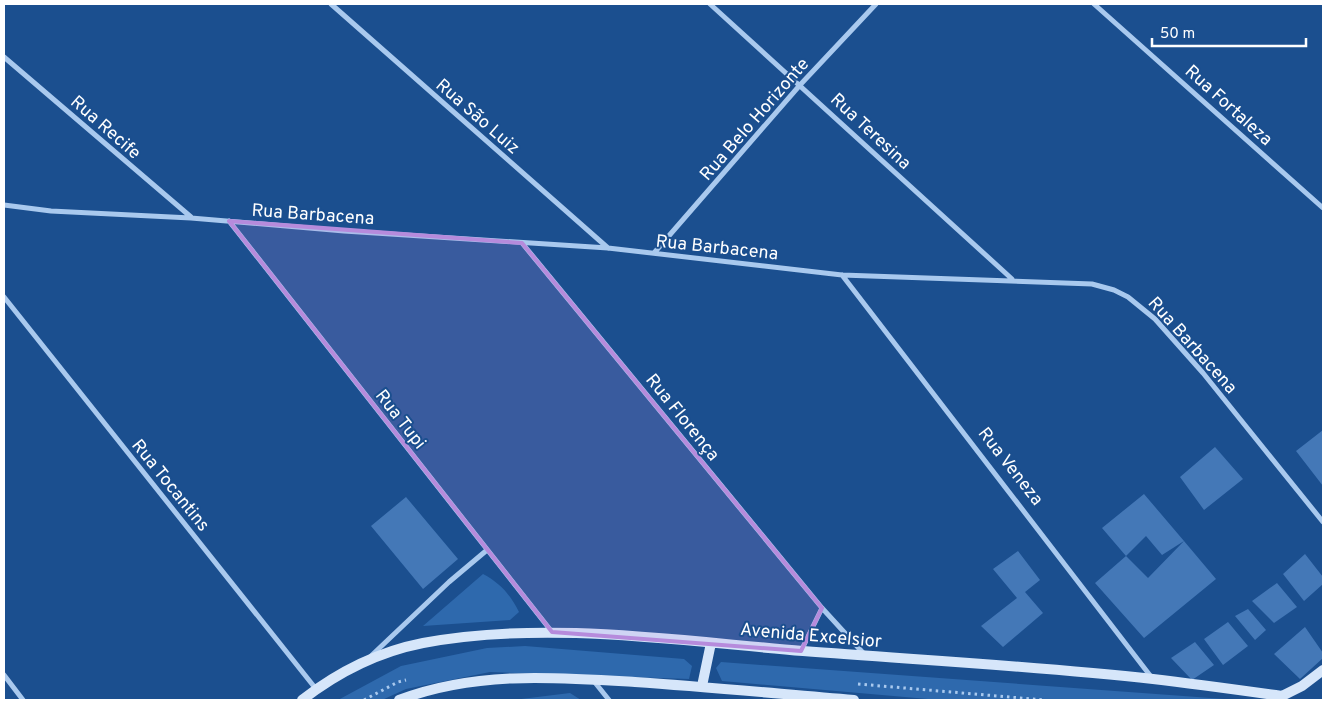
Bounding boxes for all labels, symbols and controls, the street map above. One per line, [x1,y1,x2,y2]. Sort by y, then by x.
scale bar [1152,15,1306,47]
text: 50 m [1160,25,1195,44]
street label: Rua Belo Horizonte [695,54,815,186]
street label: Rua Fortaleza [1179,61,1277,152]
street label: Rua São Luiz [430,74,524,160]
street label: Rua Teresina [825,89,915,175]
street label: Rua Recife [65,91,145,165]
street label: Rua Barbacena [251,200,375,231]
street label: Rua Barbacena [654,231,779,266]
street label: Rua Barbacena [1142,293,1242,399]
street label: Rua Florença [640,370,724,466]
street label: Rua Tupi [369,385,430,454]
street label: Rua Veneza [972,423,1048,511]
street label: Rua Tocantins [126,435,214,537]
street label: Avenida Excelsior [739,619,883,654]

